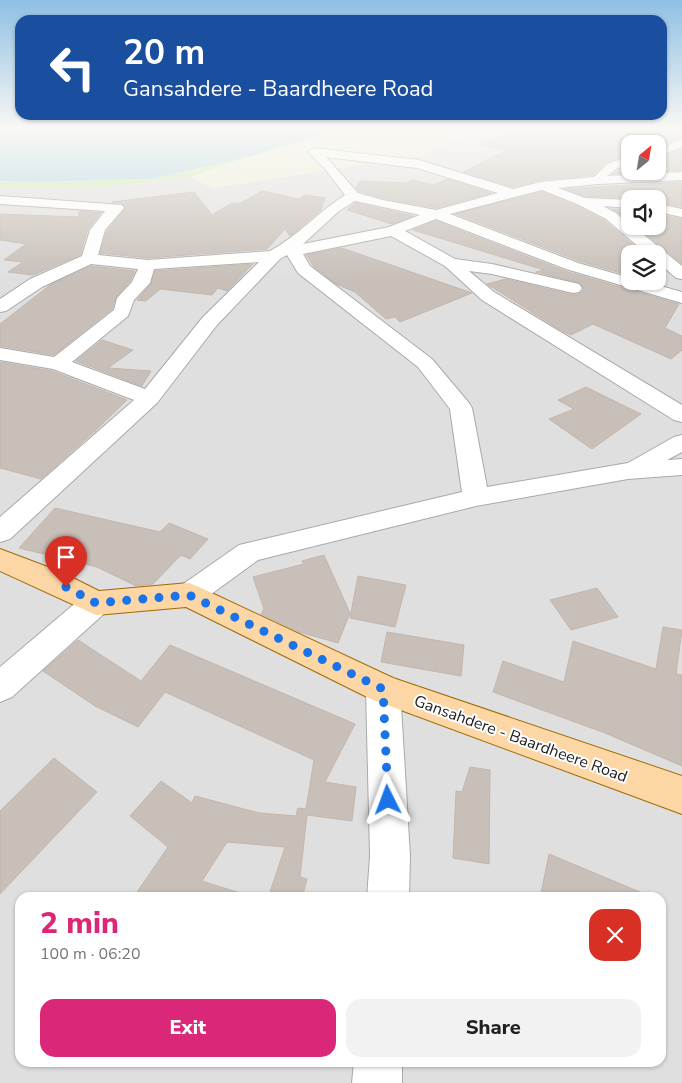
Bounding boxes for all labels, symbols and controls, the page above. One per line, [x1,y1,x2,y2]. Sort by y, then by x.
text: 20 m [123,29,205,76]
icon: left [40,35,105,100]
text: Gansahdere - Baardheere Road [123,74,433,104]
north arrow [621,135,666,180]
map controls [621,135,666,290]
button: sound [621,190,666,235]
button: layers [621,245,666,290]
pin [45,536,87,587]
icon: arrive [52,543,80,571]
street label: Gansahdere - Baardheere Road [411,690,630,788]
position arrow [361,773,413,825]
text: 2 min [40,903,119,944]
button: close [589,909,641,961]
text: 100 m · 06:20 [40,943,141,965]
button: Exit [40,999,336,1057]
button: Share [346,999,641,1057]

